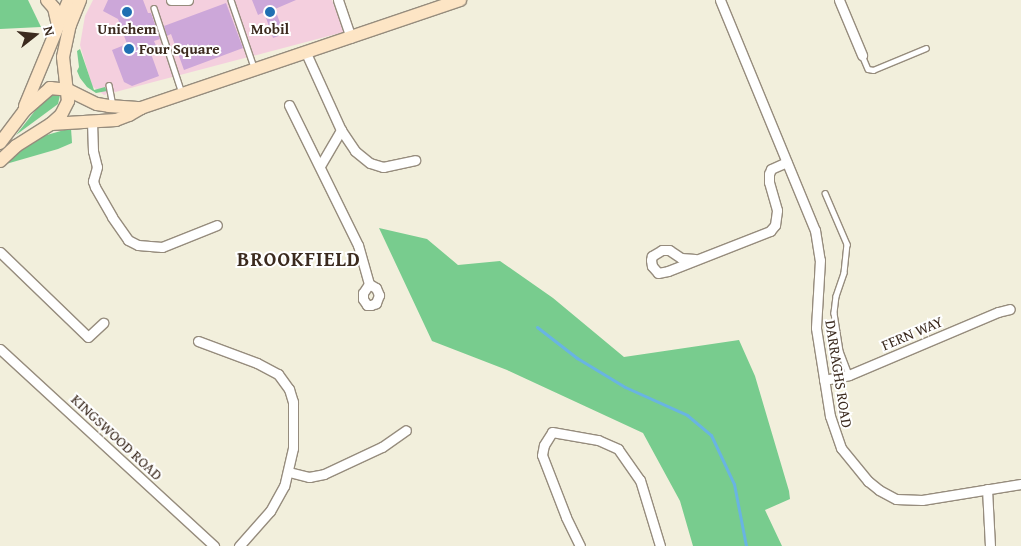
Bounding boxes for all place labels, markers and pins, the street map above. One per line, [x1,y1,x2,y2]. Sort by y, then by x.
marker: Unichem [121,6,133,18]
marker: Mobil [264,6,276,18]
place label: Unichem [97,20,157,38]
place label: Mobil [251,20,289,38]
place label: Four Square [139,40,220,58]
marker: Four Square [123,43,135,55]

